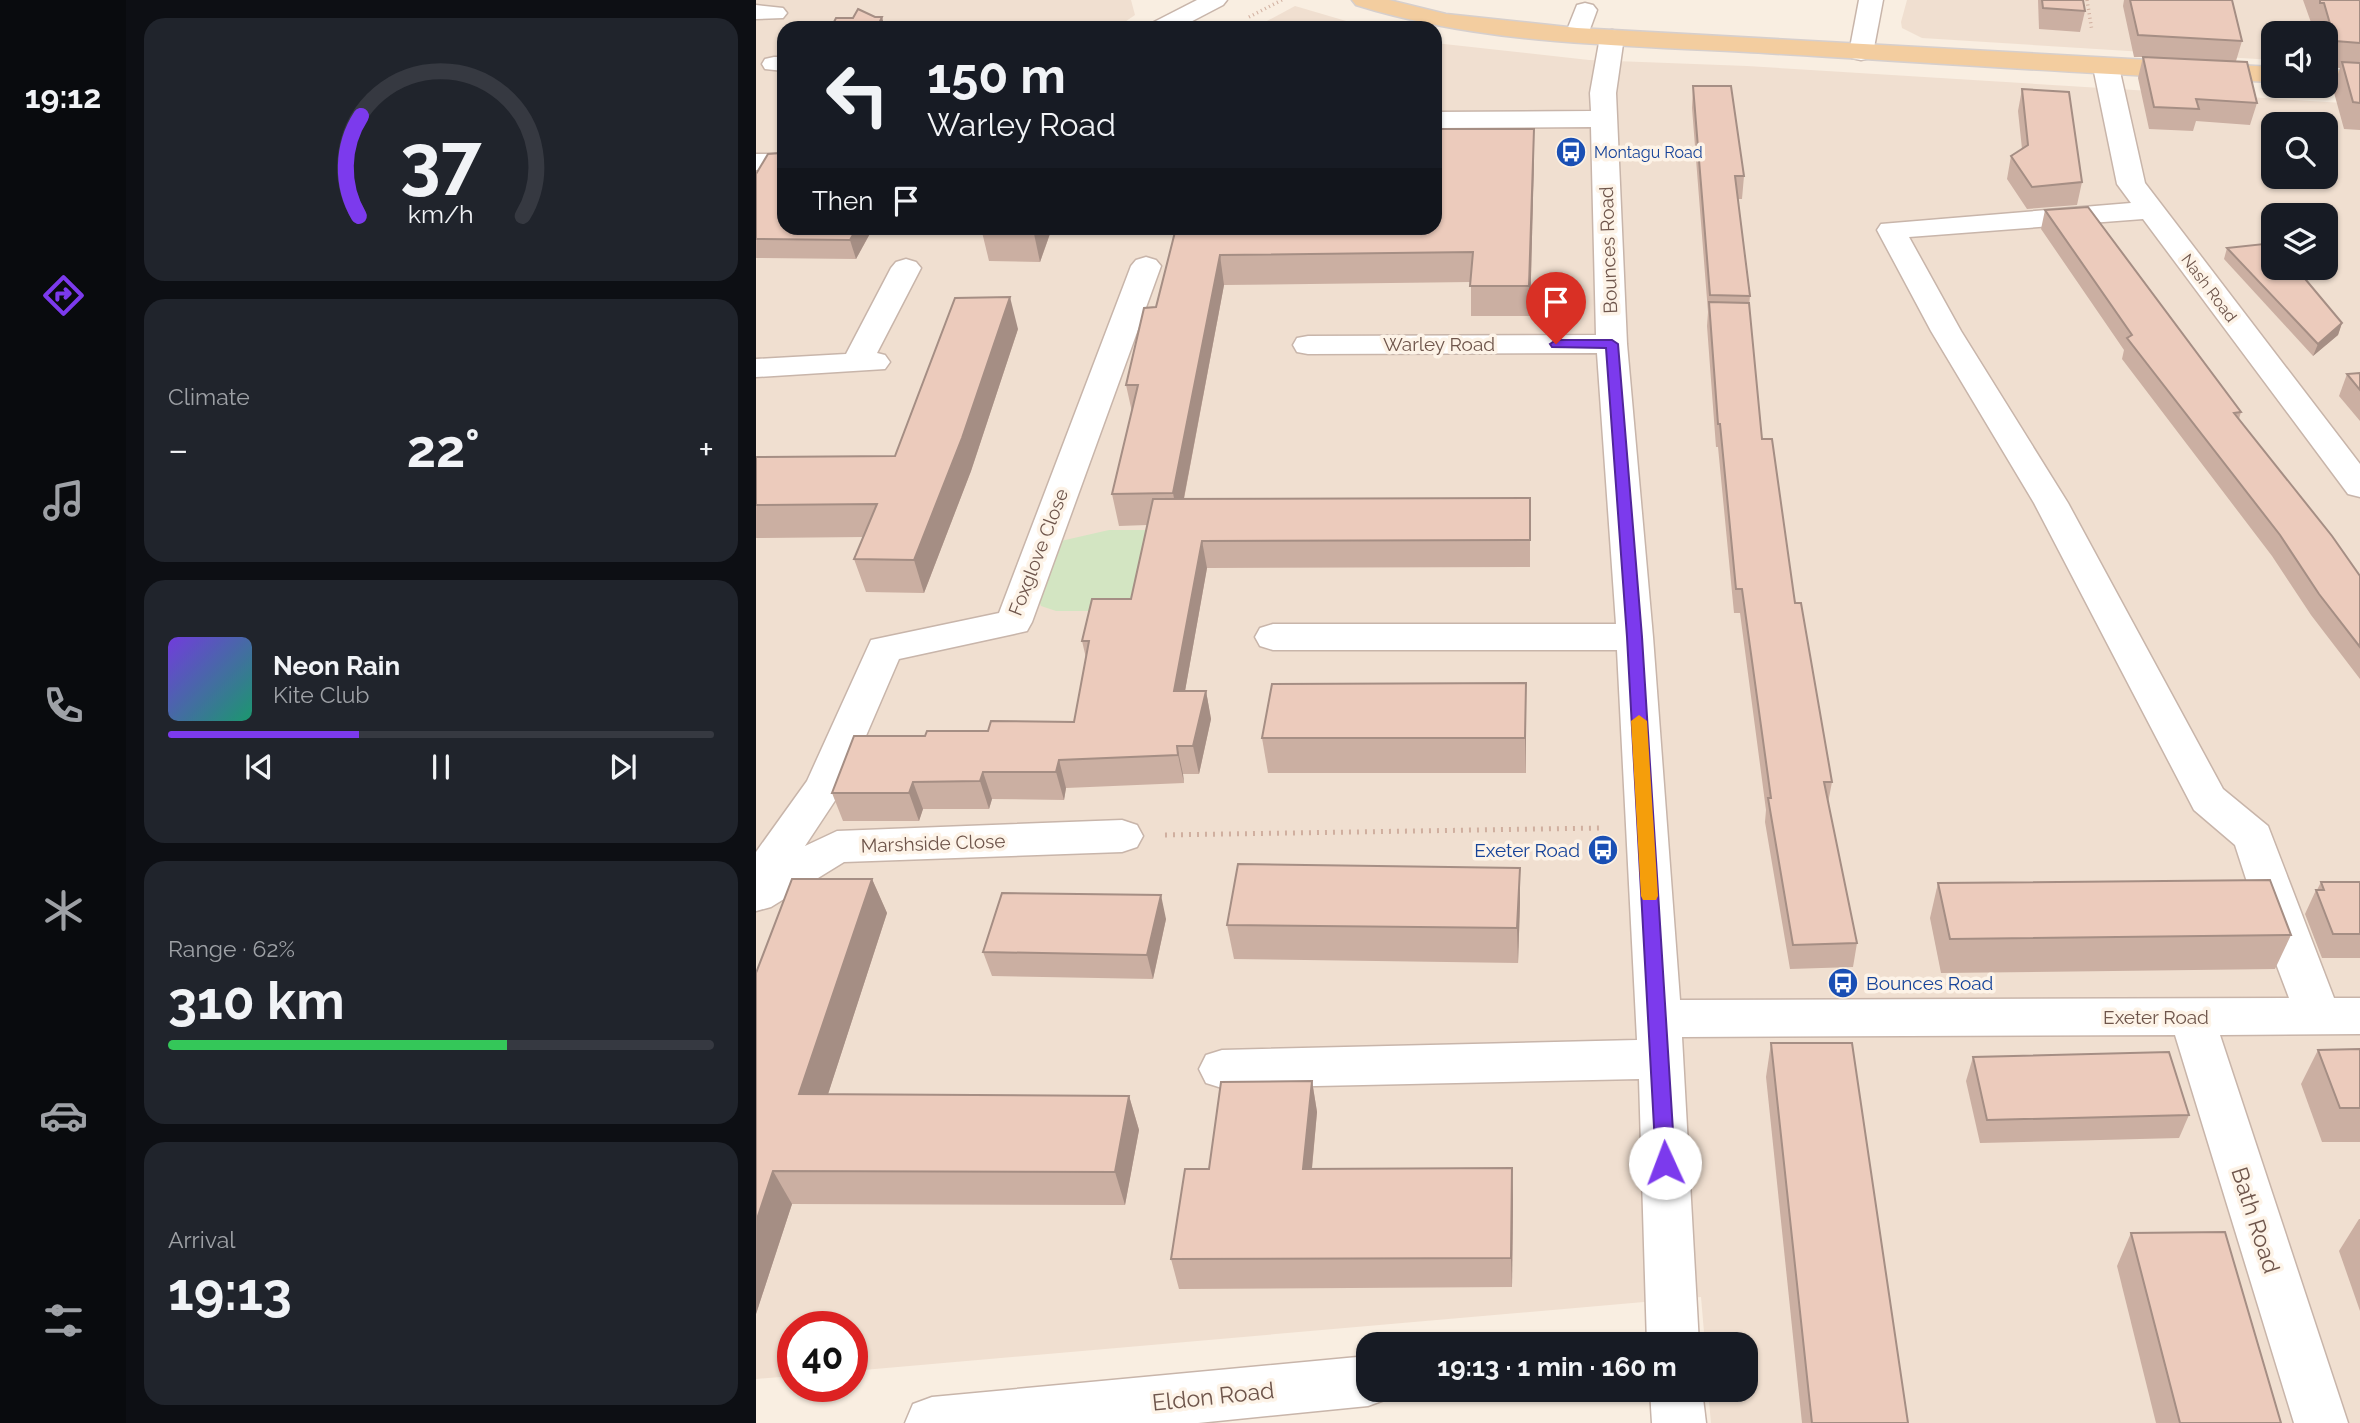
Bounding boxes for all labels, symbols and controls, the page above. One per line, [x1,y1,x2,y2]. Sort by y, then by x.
map controls [2261,21,2338,280]
button: sound [2261,21,2338,98]
text: 150 m [927,47,1066,104]
icon: left [812,49,903,140]
text: 19:12 [25,78,101,115]
text: Warley Road [927,106,1116,143]
button: search [2261,112,2338,189]
text: 37 [400,118,482,203]
bus stop icon: Montagu Road [1554,135,1588,169]
place label: Montagu Road [1594,143,1703,162]
icon: arrive [887,182,925,220]
text: Then [812,186,873,216]
street label: Bounces Road [1595,186,1621,314]
text: km/h [408,198,474,228]
button: layers [2261,203,2338,280]
street label: Nash Road [2177,250,2241,326]
icon: directions [39,271,88,320]
pin [1526,272,1586,344]
icon: arrive [1537,283,1575,321]
street label: Warley Road [1383,333,1495,355]
text: Climate [168,383,250,410]
text: 22° [407,418,480,479]
text: − [168,427,188,472]
text: + [698,427,714,472]
icon: music [39,476,88,525]
street label: Foxglove Close [1004,485,1072,619]
text: Neon Rain [273,651,400,681]
icon: phone [39,681,88,730]
text: Kite Club [273,681,370,708]
icon: previous [240,748,278,786]
icon: pause [422,748,460,786]
icon: next [604,748,642,786]
street label: Marshside Close [860,829,1006,857]
bus stop icon: Exeter Road [1586,833,1620,867]
place label: Exeter Road [1474,839,1580,861]
icon: climate [39,886,88,935]
text: Range · 62% [168,935,295,962]
bus stop icon: Bounces Road [1826,966,1860,1000]
text: 310 km [168,970,345,1031]
place label: Bounces Road [1866,972,1993,994]
street label: Exeter Road [2103,1006,2209,1028]
icon: car [39,1091,88,1140]
position arrow [1628,1126,1702,1200]
street label: Bath Road [2226,1164,2286,1276]
text: Arrival [168,1226,235,1253]
text: 19:13 [168,1261,292,1322]
icon: filters [39,1296,88,1345]
speed limit sign: 40 [777,1311,868,1402]
text: 19:13 · 1 min · 160 m [1437,1352,1677,1382]
street label: Eldon Road [1151,1376,1275,1416]

